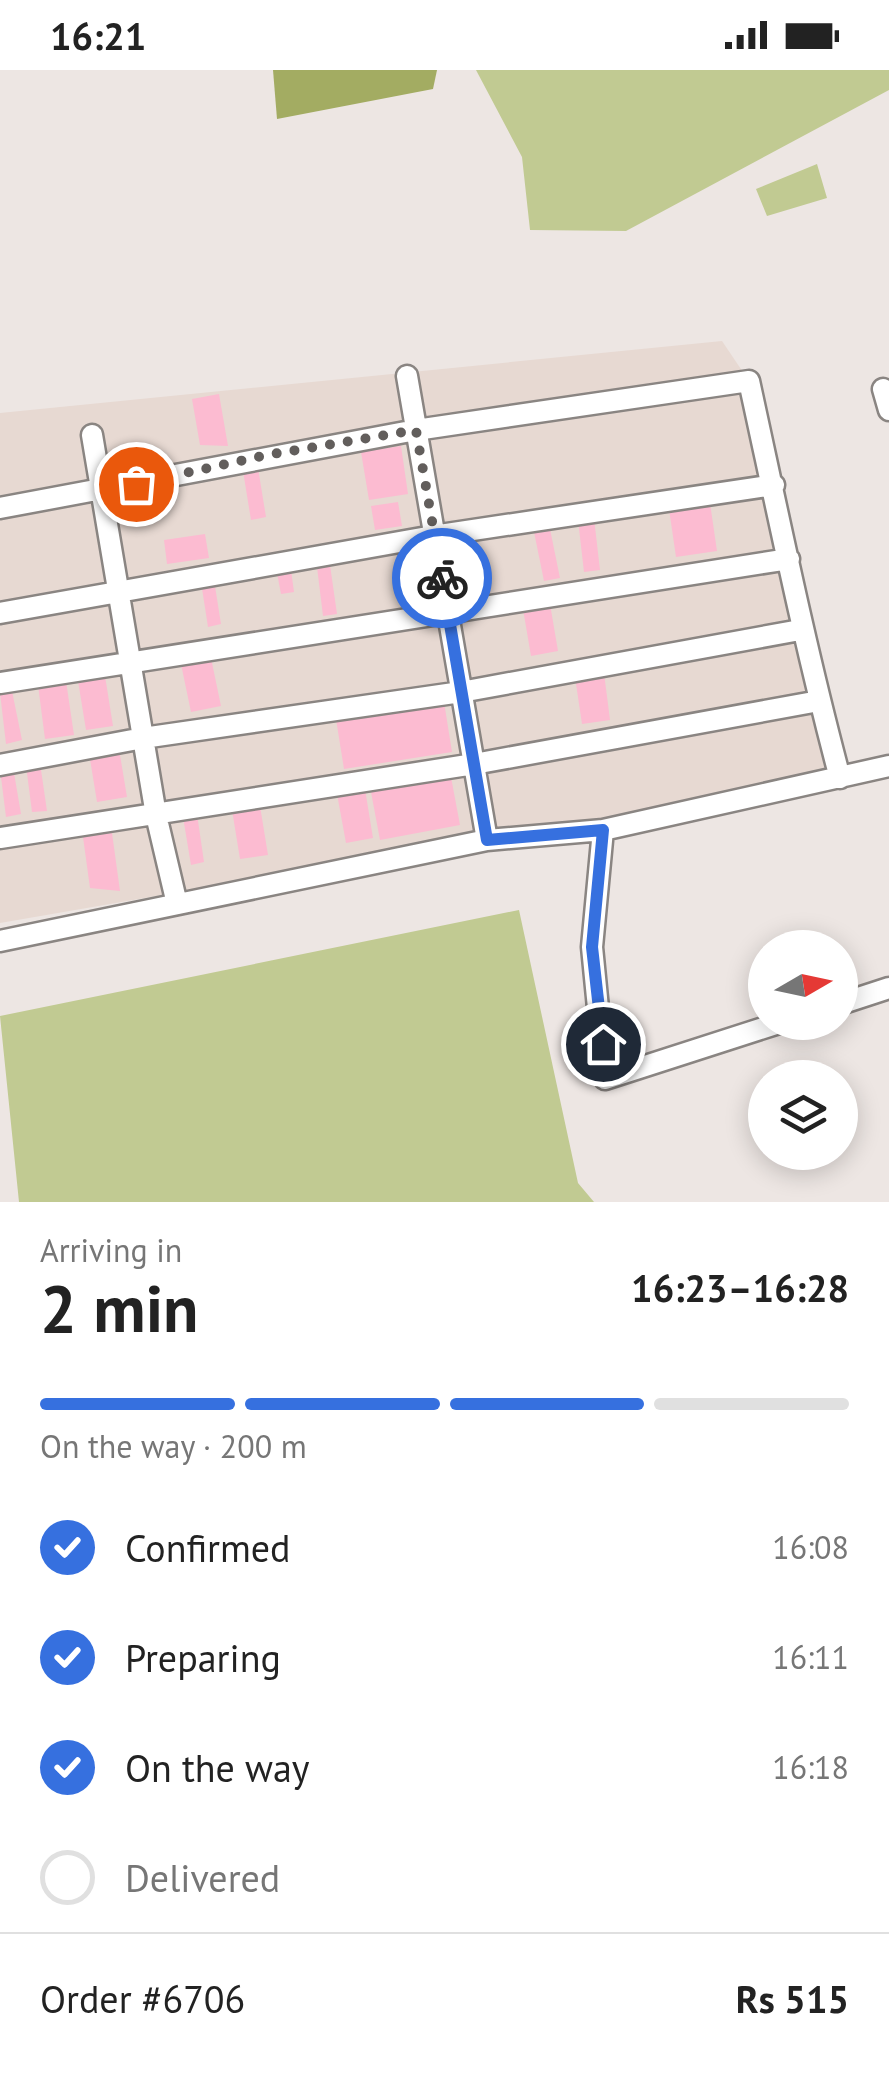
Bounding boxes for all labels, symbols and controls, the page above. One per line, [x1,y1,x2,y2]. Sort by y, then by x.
text: 16:21 [50,11,146,60]
pin [94,442,179,527]
icon: bag [109,457,164,512]
courier [392,528,492,628]
icon: bike [415,551,470,606]
north arrow [748,930,858,1040]
map controls [748,930,858,1170]
pin [561,1002,646,1087]
icon: home [576,1017,631,1072]
button: layers [748,1060,858,1170]
text: Arriving in [40,1229,182,1271]
text: 16:23–16:28 [631,1263,849,1312]
text: 2 min [40,1266,199,1350]
text: On the way · 200 m [40,1425,307,1467]
icon: check [40,1520,95,1575]
text: Confirmed [125,1523,291,1572]
text: 16:08 [772,1526,849,1568]
icon: check [40,1630,95,1685]
text: Preparing [125,1633,281,1682]
text: 16:11 [772,1636,849,1678]
icon: check [40,1740,95,1795]
text: On the way [125,1743,310,1792]
text: 16:18 [772,1746,849,1788]
text: Delivered [125,1853,280,1902]
text: Order #6706 [40,1974,245,2023]
text: Rs 515 [736,1974,849,2023]

